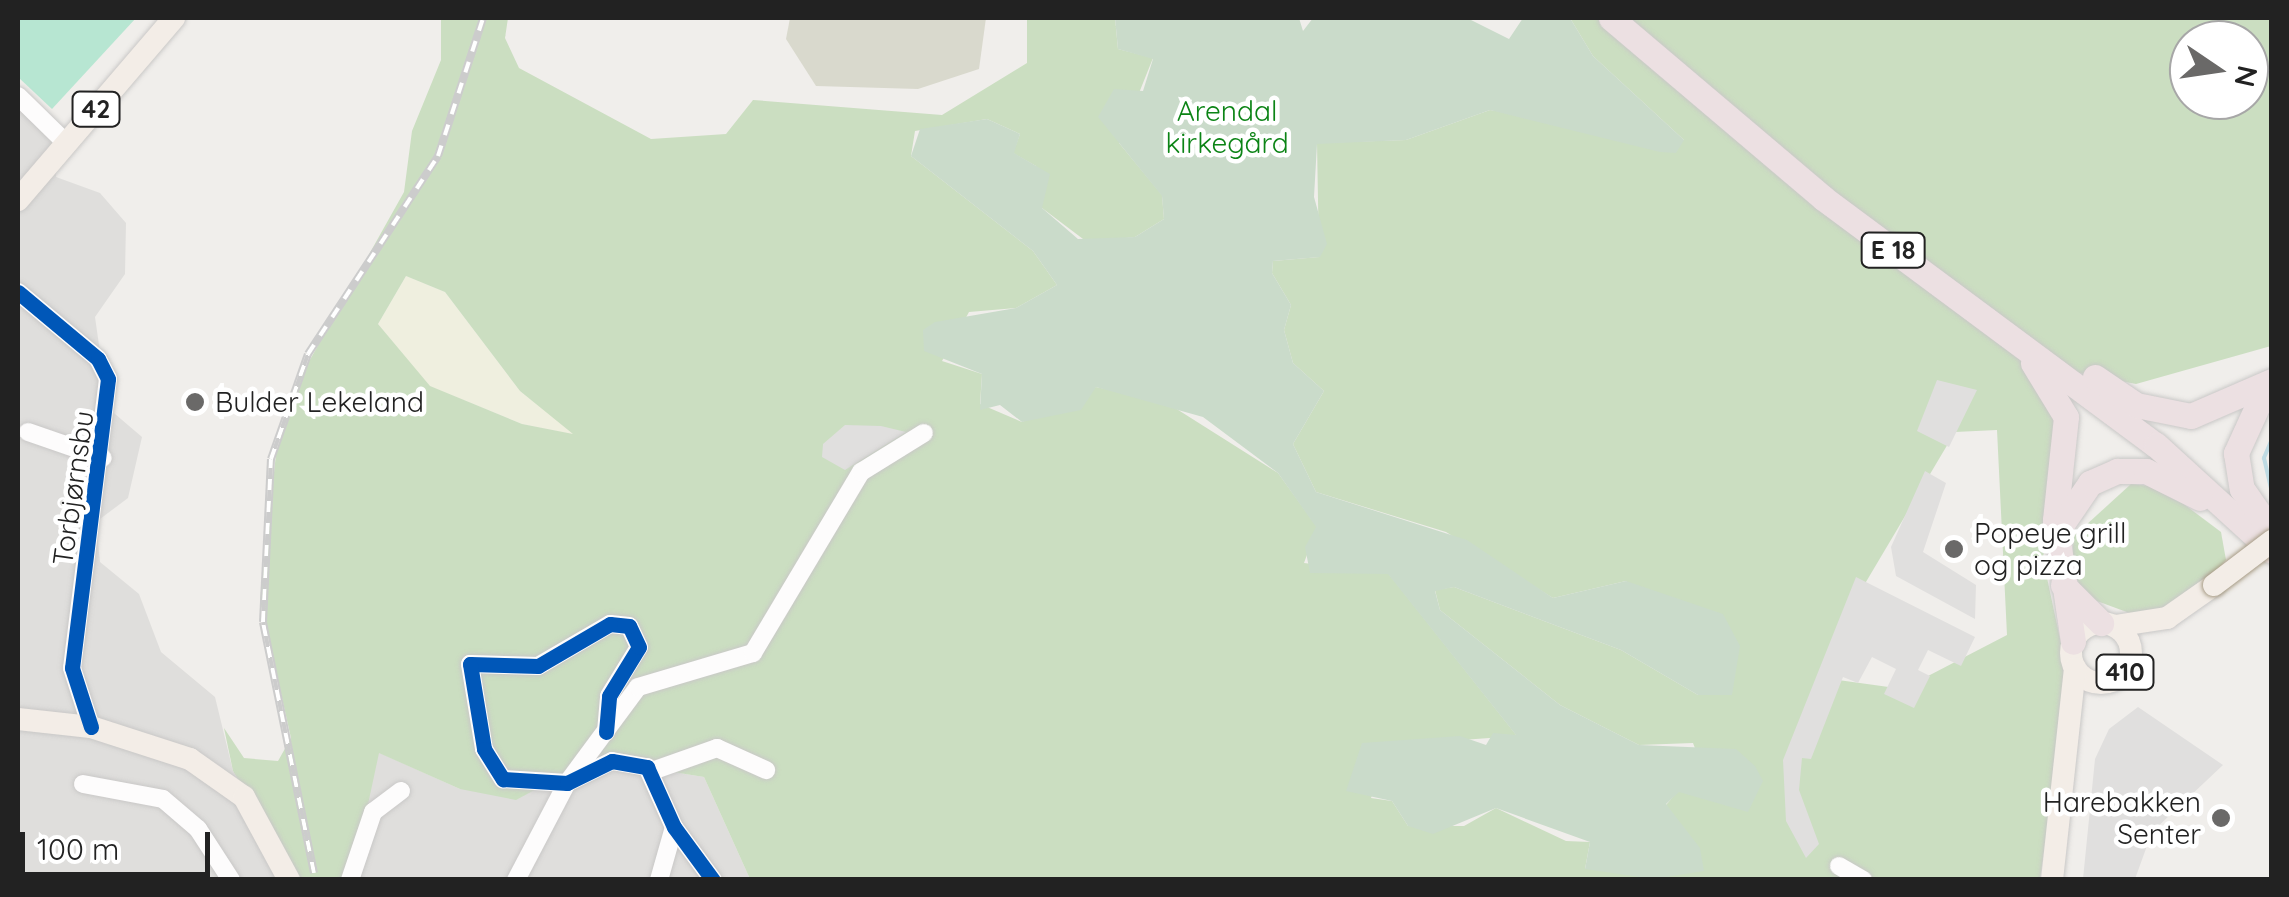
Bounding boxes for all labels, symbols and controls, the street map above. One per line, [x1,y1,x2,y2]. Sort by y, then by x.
north arrow [2169,20,2269,120]
text: N [2227,62,2266,90]
road number: 42 [71,89,121,129]
park label: Arendal kirkegård [1165,94,1289,160]
road number: E 18 [1860,230,1926,270]
place label: Bulder Lekeland [215,385,424,419]
marker: Bulder Lekeland [184,391,206,413]
street label: Torbjørnsbu [46,409,100,567]
place label: Popeye grill og pizza [1974,516,2126,582]
marker: Popeye grill og pizza [1943,538,1965,560]
road number: 410 [2095,652,2155,692]
place label: Harebakken Senter [2043,785,2201,851]
marker: Harebakken Senter [2210,807,2232,829]
scale bar [25,812,215,874]
text: 100 m [37,830,119,868]

